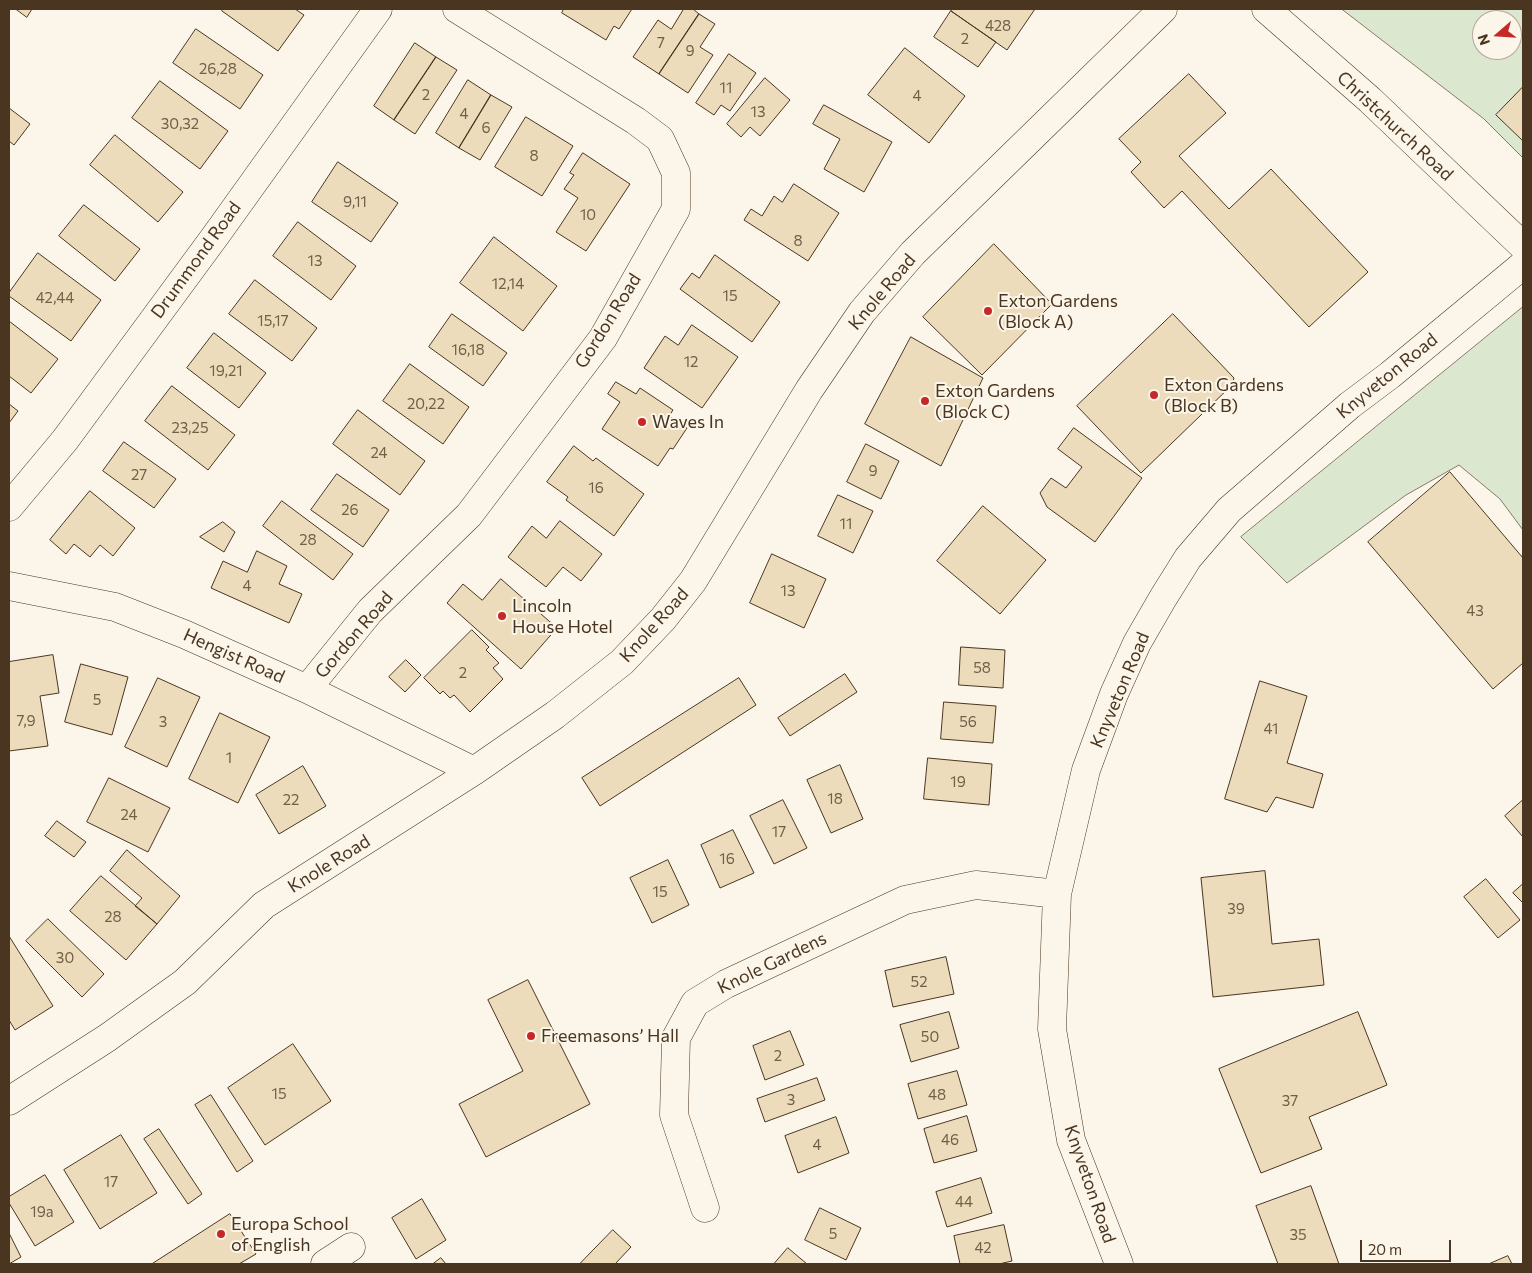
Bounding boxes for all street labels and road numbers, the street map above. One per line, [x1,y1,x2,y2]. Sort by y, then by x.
street label: Christchurch Road [1333,67,1457,185]
street label: Drummond Road [146,197,246,323]
street label: Knole Road [844,250,920,334]
street label: Gordon Road [570,270,646,372]
street label: Knyveton Road [1332,329,1442,423]
street label: Knole Road [615,583,693,667]
street label: Gordon Road [310,587,398,683]
street label: Hengist Road [180,624,288,688]
street label: Knyveton Road [1086,629,1154,751]
street label: Knole Road [284,830,374,898]
street label: Knole Gardens [714,927,830,999]
street label: Knyveton Road [1060,1122,1120,1246]

